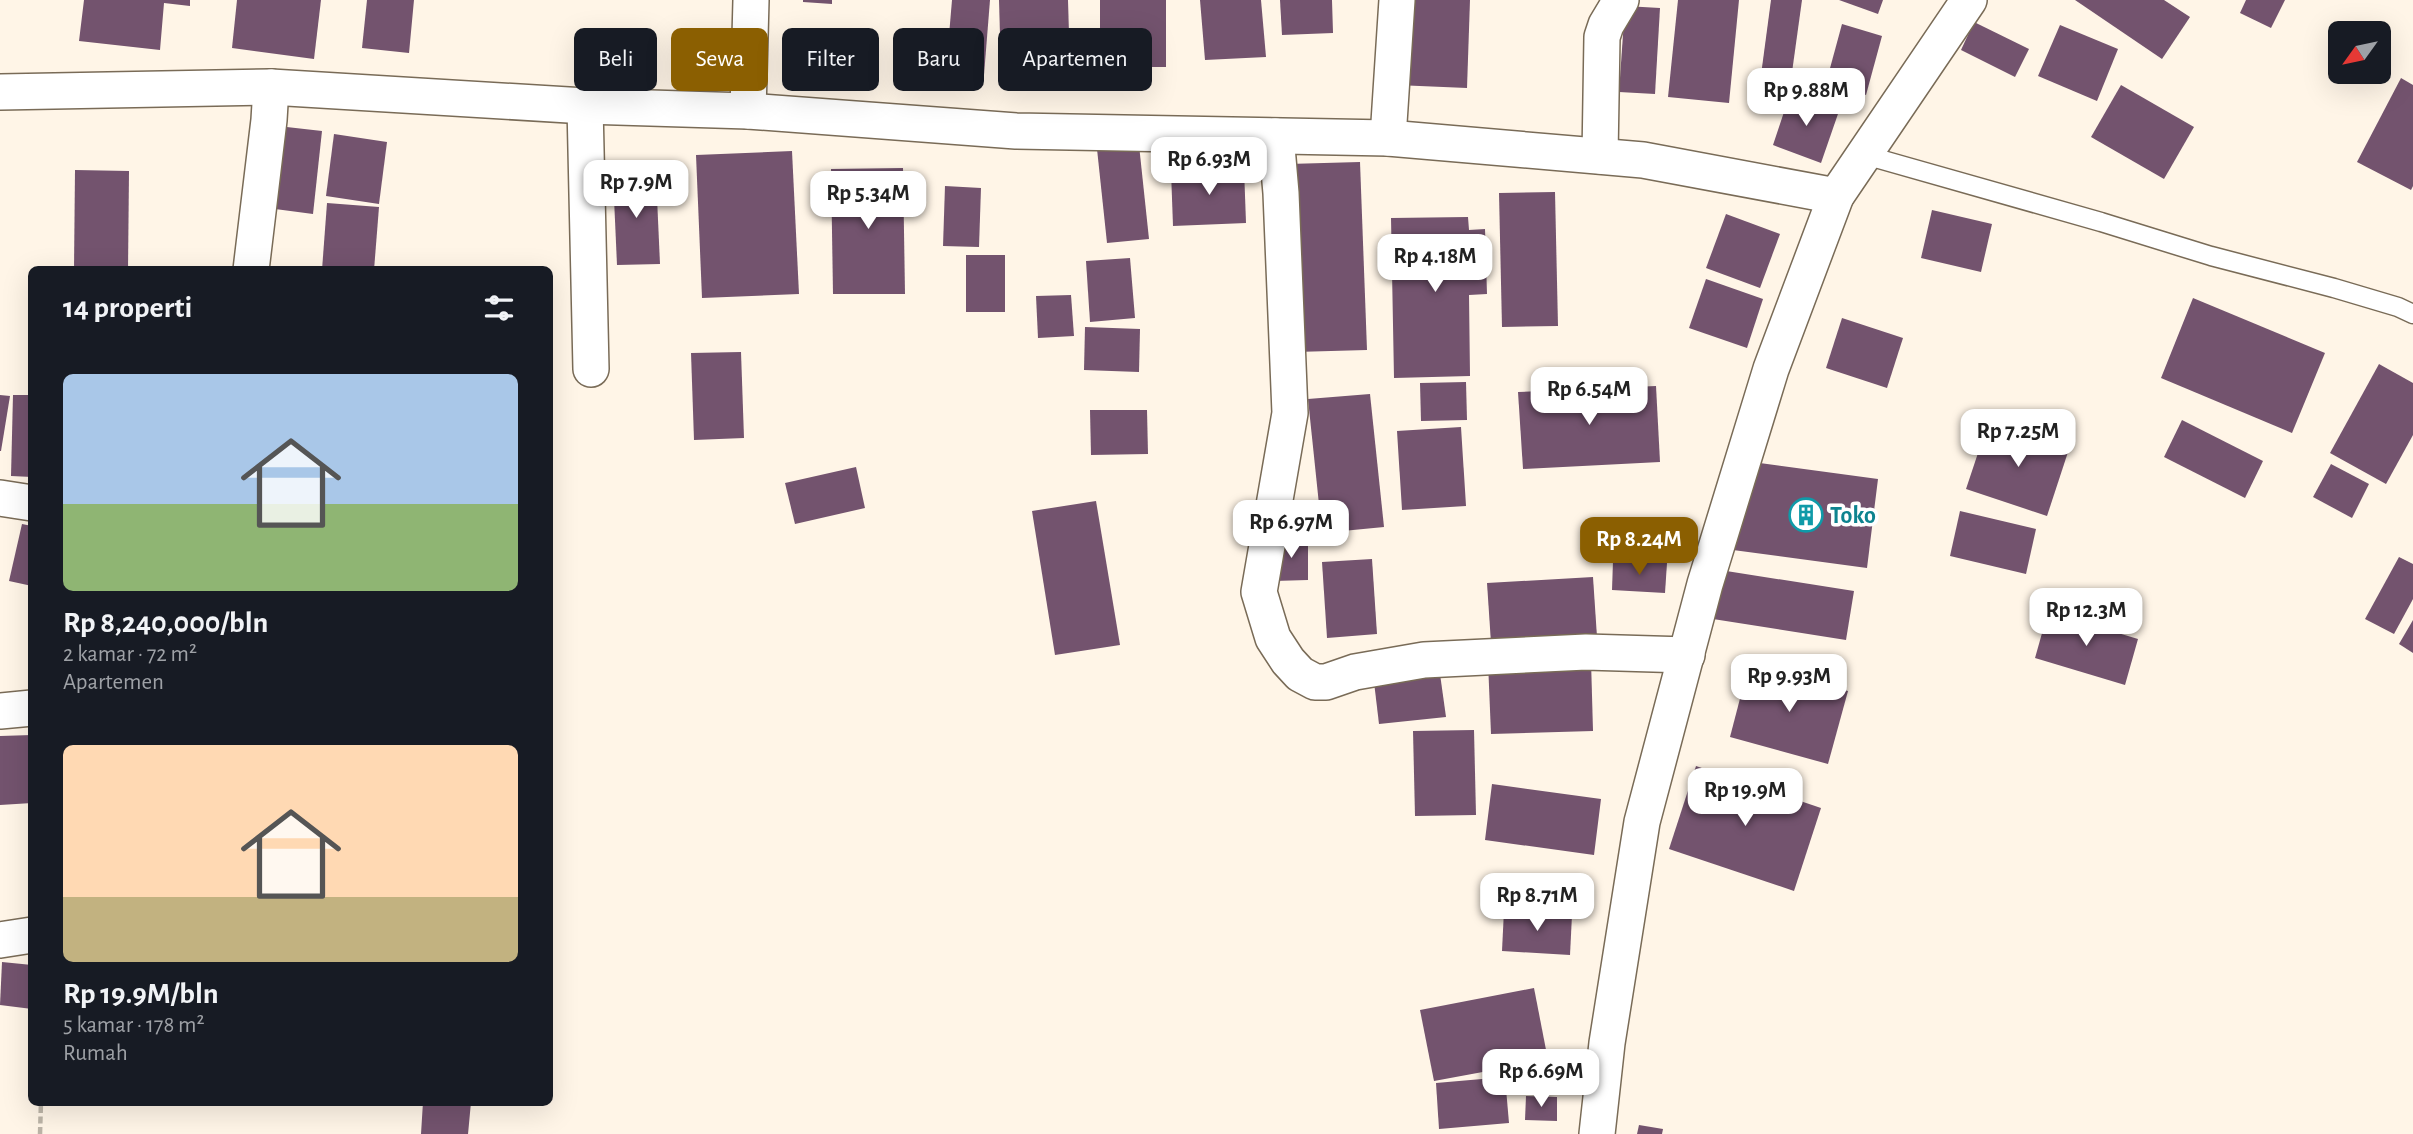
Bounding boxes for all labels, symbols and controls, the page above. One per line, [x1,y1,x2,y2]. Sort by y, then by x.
north arrow [2328,21,2390,84]
map controls [2328,21,2391,84]
chip: Beli [574,28,657,91]
chip: Sewa [671,28,768,91]
chip: Filter [782,28,879,91]
chip: Baru [893,28,984,91]
chip: Apartemen [998,28,1152,91]
pin: Rp 9.88M [1734,68,1878,128]
text: Rp 9.88M [1763,79,1849,102]
pin: Rp 6.93M [1137,138,1281,197]
text: Rp 6.93M [1167,148,1251,171]
pin: Rp 7.9M [571,160,701,220]
text: Rp 7.9M [599,171,673,194]
pin: Rp 5.34M [796,172,940,231]
text: Rp 5.34M [826,182,910,205]
pin: Rp 4.18M [1363,234,1507,294]
text: Rp 4.18M [1393,245,1477,268]
icon: filters [480,289,518,327]
text: 14 properti [63,293,192,323]
pin: Rp 6.54M [1517,368,1661,427]
text: Rp 6.54M [1547,378,1631,401]
pin: Rp 7.25M [1946,410,2090,469]
icon: home [228,420,354,546]
text: Rp 7.25M [1977,420,2059,443]
building icon: Toko [1787,496,1825,534]
pin: Rp 6.97M [1219,500,1363,560]
place label: Toko [1830,504,1876,528]
text: Rp 6.97M [1249,511,1333,534]
pin: Rp 8.24M [1567,518,1711,577]
text: Rp 8.24M [1596,528,1682,551]
pin: Rp 12.3M [2014,588,2158,648]
text: Rp 12.3M [2045,599,2127,622]
text: Rp 8,240,000/bln [63,608,268,638]
text: 2 kamar · 72 m² [63,643,197,666]
pin: Rp 9.93M [1717,654,1861,714]
text: Rp 9.93M [1747,665,1831,688]
text: Apartemen [63,671,164,694]
pin: Rp 19.9M [1673,768,1817,828]
text: Rp 19.9M [1704,779,1786,802]
icon: home [228,791,354,917]
pin: Rp 8.71M [1465,874,1609,933]
text: Rp 8.71M [1496,884,1578,907]
text: Rp 19.9M/bln [63,979,219,1009]
text: 5 kamar · 178 m² [63,1014,205,1037]
text: Rumah [63,1042,128,1065]
pin: Rp 6.69M [1469,1050,1613,1109]
text: Rp 6.69M [1498,1060,1584,1083]

